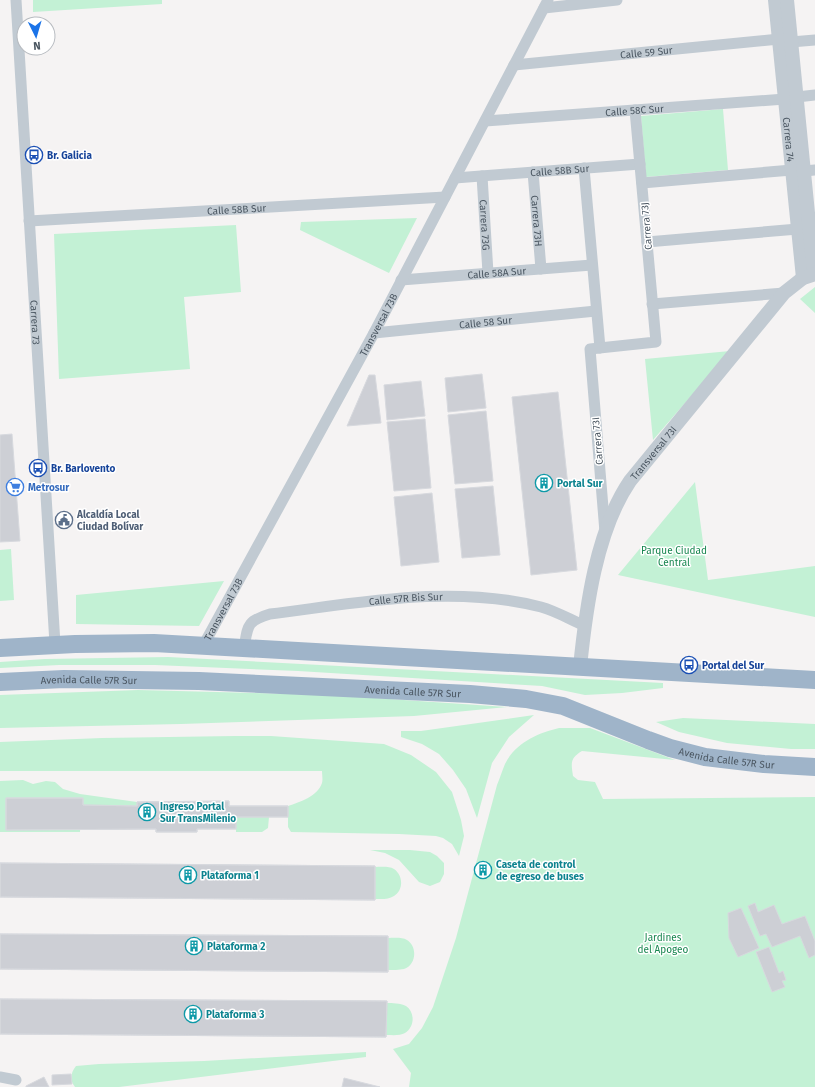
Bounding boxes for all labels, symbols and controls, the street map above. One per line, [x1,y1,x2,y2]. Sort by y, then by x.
north arrow [16,16,56,56]
text: N [33,39,41,52]
street label: Calle 59 Sur [620,44,673,62]
street label: Calle 58C Sur [605,103,665,119]
street label: Carrera 74 [780,116,796,163]
bus stop icon: Br. Galicia [24,145,44,165]
place label: Br. Galicia [47,150,92,162]
street label: Calle 58B Sur [530,163,590,179]
street label: Carrera 73H [528,195,544,247]
street label: Carrera 73G [476,199,492,251]
street label: Calle 58B Sur [207,202,267,218]
street label: Carrera 73J [639,202,655,250]
street label: Calle 58A Sur [467,265,527,282]
street label: Transversal 73B [357,292,401,359]
street label: Carrera 73 [27,300,42,345]
street label: Calle 58 Sur [459,314,513,332]
street label: Carrera 73I [590,417,606,465]
street label: Transversal 73I [628,424,680,483]
bus stop icon: Br. Barlovento [28,458,48,478]
place label: Br. Barlovento [51,463,116,475]
building icon: Portal Sur [534,473,554,493]
supermarket icon: Metrosur [5,477,25,497]
place label: Portal Sur [557,478,603,490]
place label: Metrosur [28,482,70,494]
place label: Alcaldía Local Ciudad Bolívar [76,508,144,533]
public building icon: Alcaldía Local Ciudad Bolívar [54,510,74,530]
park label: Parque Ciudad Central [641,545,707,569]
street label: Transversal 73B [202,576,246,643]
street label: Calle 57R Bis Sur [368,591,443,608]
bus stop icon: Portal del Sur [679,655,699,675]
place label: Portal del Sur [702,660,765,672]
street label: Avenida Calle 57R Sur [40,674,138,687]
street label: Avenida Calle 57R Sur [364,684,461,701]
street label: Avenida Calle 57R Sur [677,745,775,772]
place label: Ingreso Portal Sur TransMilenio [160,801,236,825]
building icon: Ingreso Portal Sur TransMilenio [137,802,157,822]
place label: Caseta de control de egreso de buses [496,859,584,883]
building icon: Caseta de control de egreso de buses [473,860,493,880]
building icon: Plataforma 1 [178,865,198,885]
place label: Plataforma 1 [201,870,259,882]
park label: Jardines del Apogeo [638,932,689,956]
building icon: Plataforma 2 [184,936,204,956]
place label: Plataforma 2 [207,941,265,953]
building icon: Plataforma 3 [183,1004,203,1024]
place label: Plataforma 3 [206,1009,264,1021]

